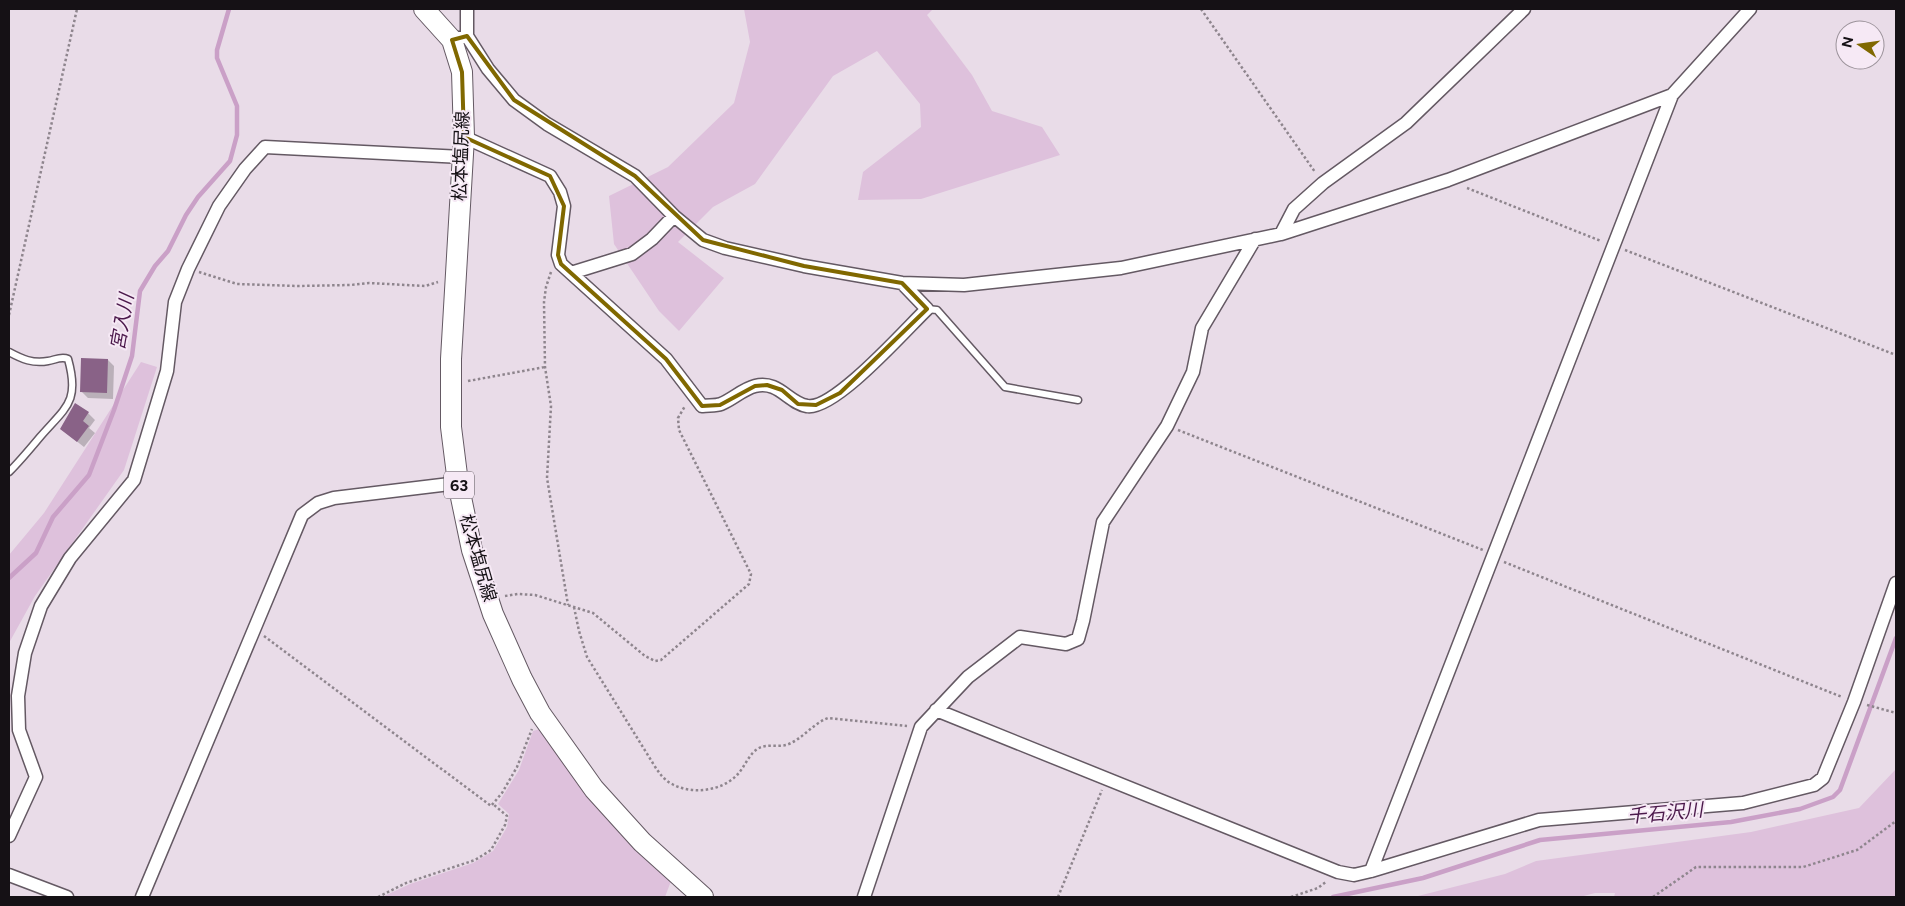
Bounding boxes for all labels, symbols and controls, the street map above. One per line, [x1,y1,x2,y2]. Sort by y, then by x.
north arrow [1835,20,1885,70]
text: N [1838,35,1857,49]
street label: 松本塩尻線 [448,111,474,201]
water label: 宮入川 [106,290,139,352]
road number: 63 [444,472,474,498]
street label: 松本塩尻線 [455,512,501,604]
water label: 千石沢川 [1626,798,1706,828]

